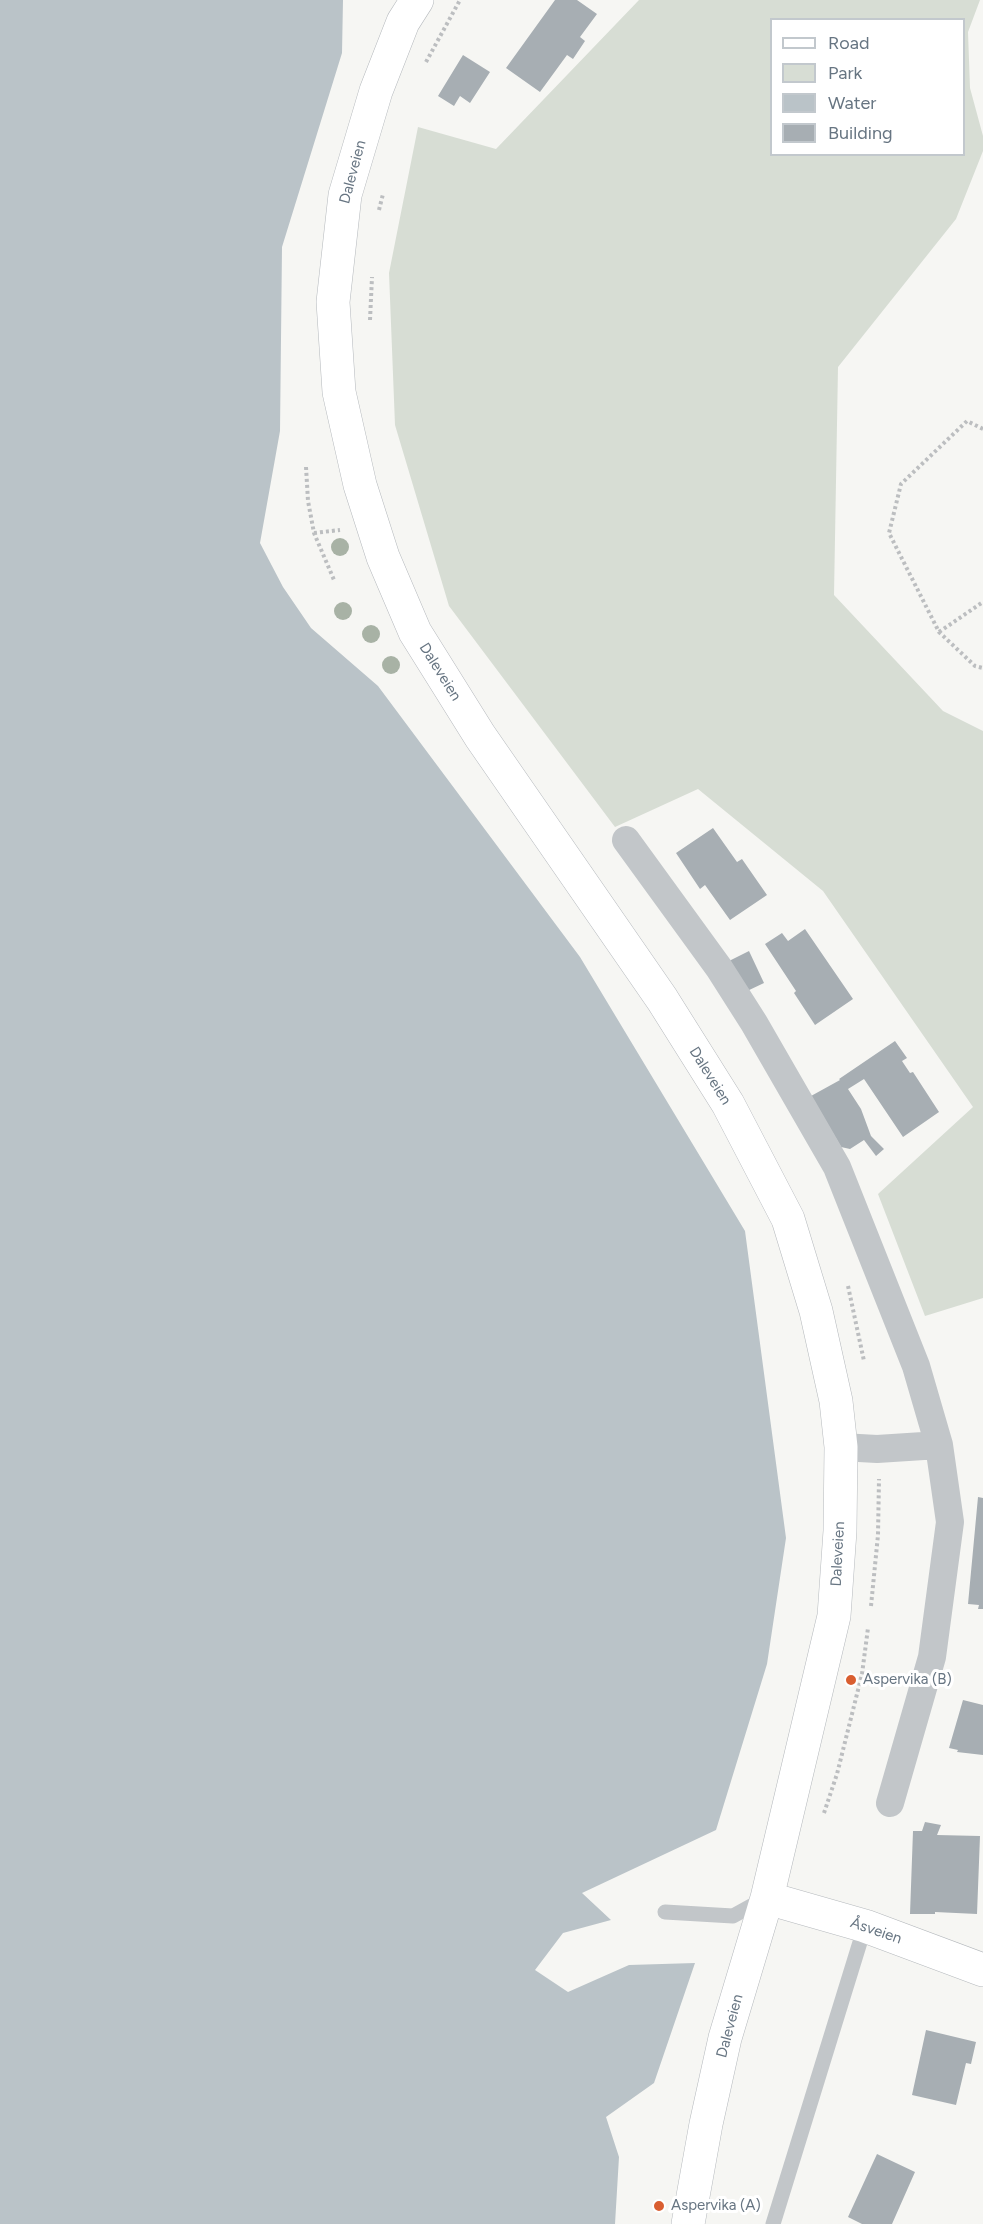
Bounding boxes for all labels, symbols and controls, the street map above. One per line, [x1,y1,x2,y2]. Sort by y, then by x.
legend [770,18,965,156]
text: Road [828,32,869,54]
text: Park [828,62,862,84]
text: Water [828,92,876,114]
text: Building [828,122,893,144]
street label: Daleveien [336,138,370,206]
street label: Daleveien [415,640,465,704]
street label: Daleveien [685,1044,735,1108]
street label: Daleveien [827,1521,849,1587]
place label: Aspervika (B) [863,1671,952,1689]
marker: Aspervika (B) [844,1673,858,1687]
street label: Åsveien [848,1914,904,1948]
street label: Daleveien [713,1992,747,2060]
place label: Aspervika (A) [671,2197,761,2215]
marker: Aspervika (A) [652,2199,666,2213]

